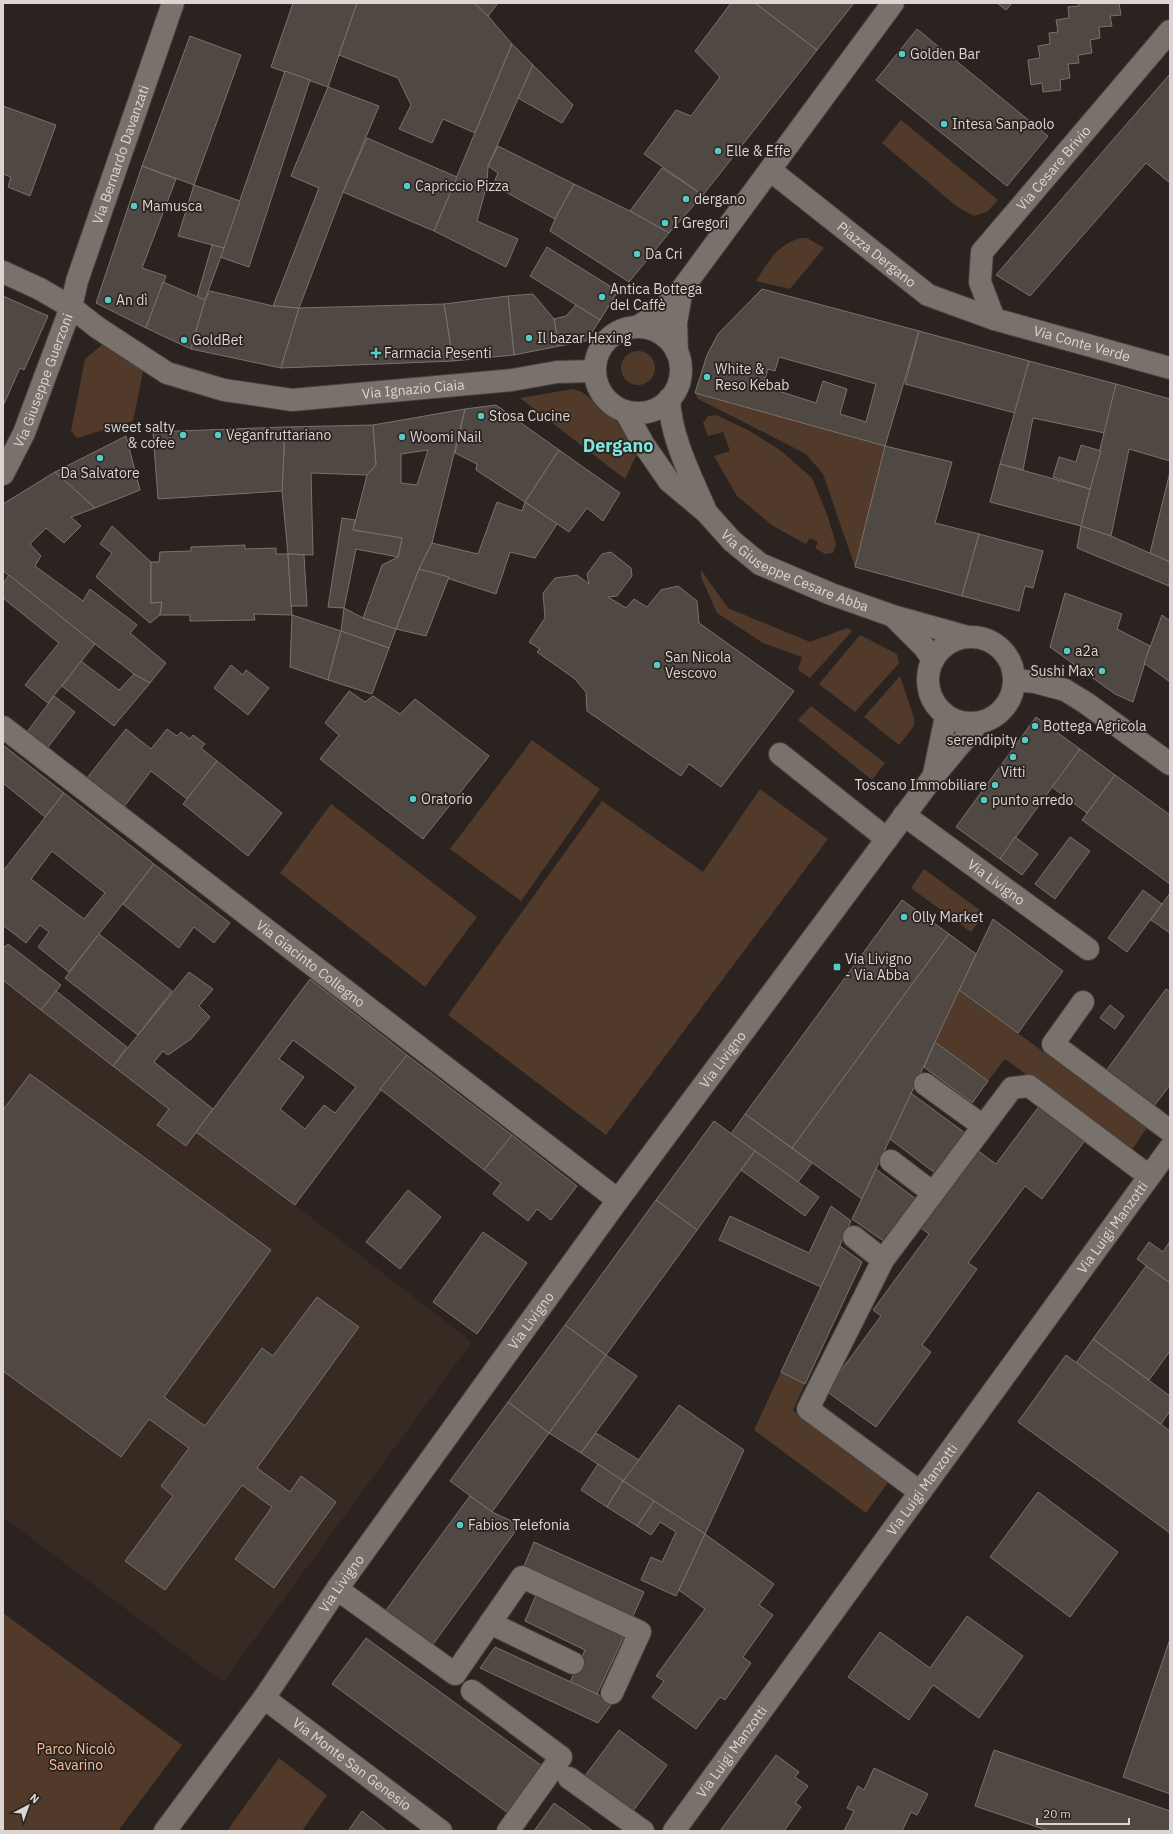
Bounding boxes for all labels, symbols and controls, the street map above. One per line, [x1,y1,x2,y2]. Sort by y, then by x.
place label: Golden Bar [910,45,980,63]
marker: Golden Bar [897,49,907,59]
street label: Via Bernardo Davanzati [88,83,153,226]
place label: Intesa Sanpaolo [952,115,1054,133]
marker: Intesa Sanpaolo [939,119,949,129]
street label: Via Cesare Brivio [1012,122,1095,214]
place label: Elle & Effe [726,142,791,160]
marker: Elle & Effe [713,146,723,156]
place label: Capriccio Pizza [415,177,510,195]
marker: Capriccio Pizza [402,181,412,191]
place label: dergano [694,190,745,208]
marker: dergano [681,194,691,204]
place label: Mamusca [142,197,203,215]
marker: Mamusca [129,201,139,211]
place label: I Gregori [673,214,728,232]
marker: I Gregori [660,218,670,228]
street label: Piazza Dergano [833,218,920,291]
place label: Da Cri [645,245,683,263]
marker: Da Cri [632,249,642,259]
place label: Antica Bottega del Caffè [610,280,703,314]
place label: An dì [116,291,148,309]
marker: Antica Bottega del Caffè [597,292,607,302]
marker: An dì [103,295,113,305]
street label: Via Giuseppe Guerzoni [9,311,77,450]
street label: Via Conte Verde [1031,321,1133,366]
place label: Il bazar Hexing [537,329,632,347]
place label: GoldBet [192,331,243,349]
marker: Il bazar Hexing [524,333,534,343]
marker: GoldBet [179,335,189,345]
place label: Farmacia Pesenti [384,344,492,362]
marker: Farmacia Pesenti [371,348,381,358]
place label: White & Reso Kebab [715,360,789,394]
marker: White & Reso Kebab [702,372,712,382]
street label: Via Ignazio Ciaia [361,375,466,403]
place label: Stosa Cucine [489,407,571,425]
marker: Stosa Cucine [476,411,486,421]
place label: sweet salty & cofee [104,418,175,452]
place label: Veganfruttariano [226,426,331,444]
place label: Woomi Nail [410,428,482,446]
marker: sweet salty & cofee [178,430,188,440]
marker: Veganfruttariano [213,430,223,440]
marker: Woomi Nail [397,432,407,442]
district label: Dergano [583,434,653,457]
marker: Da Salvatore [95,453,105,463]
place label: Da Salvatore [60,464,140,482]
street label: Via Giuseppe Cesare Abba [717,526,872,616]
place label: a2a [1075,642,1099,660]
marker: a2a [1062,646,1072,656]
place label: San Nicola Vescovo [665,648,732,682]
marker: San Nicola Vescovo [652,660,662,670]
place label: Sushi Max [1030,662,1094,680]
marker: Sushi Max [1097,666,1107,676]
place label: Bottega Agricola [1043,717,1147,735]
marker: Bottega Agricola [1030,721,1040,731]
place label: serendipity [947,731,1017,749]
marker: serendipity [1020,735,1030,745]
marker: Vitti [1008,752,1018,762]
place label: Vitti [1000,763,1026,781]
place label: Toscano Immobiliare [855,776,987,794]
marker: Toscano Immobiliare [990,780,1000,790]
place label: Oratorio [421,790,473,808]
place label: punto arredo [992,791,1074,809]
marker: Oratorio [408,794,418,804]
marker: punto arredo [979,795,989,805]
street label: Via Livigno [964,855,1029,909]
place label: Olly Market [912,908,983,926]
marker: Olly Market [899,912,909,922]
street label: Via Giacinto Collegno [252,916,369,1011]
place label: Via Livigno - Via Abba [845,950,912,984]
marker: Via Livigno - Via Abba [832,962,842,972]
street label: Via Livigno [695,1027,750,1092]
street label: Via Luigi Manzotti [1073,1178,1152,1277]
street label: Via Livigno [504,1288,558,1353]
street label: Via Luigi Manzotti [882,1440,961,1539]
place label: Fabios Telefonia [468,1516,570,1534]
marker: Fabios Telefonia [455,1520,465,1530]
street label: Via Livigno [315,1551,368,1616]
street label: Via Luigi Manzotti [692,1702,771,1801]
street label: Via Monte San Genesio [289,1714,415,1815]
park label: Parco Nicolò Savarino [37,1740,116,1774]
north arrow [8,1786,48,1826]
text: N [27,1791,42,1806]
scale bar [1037,1800,1129,1826]
text: 20 m [1043,1806,1071,1821]

